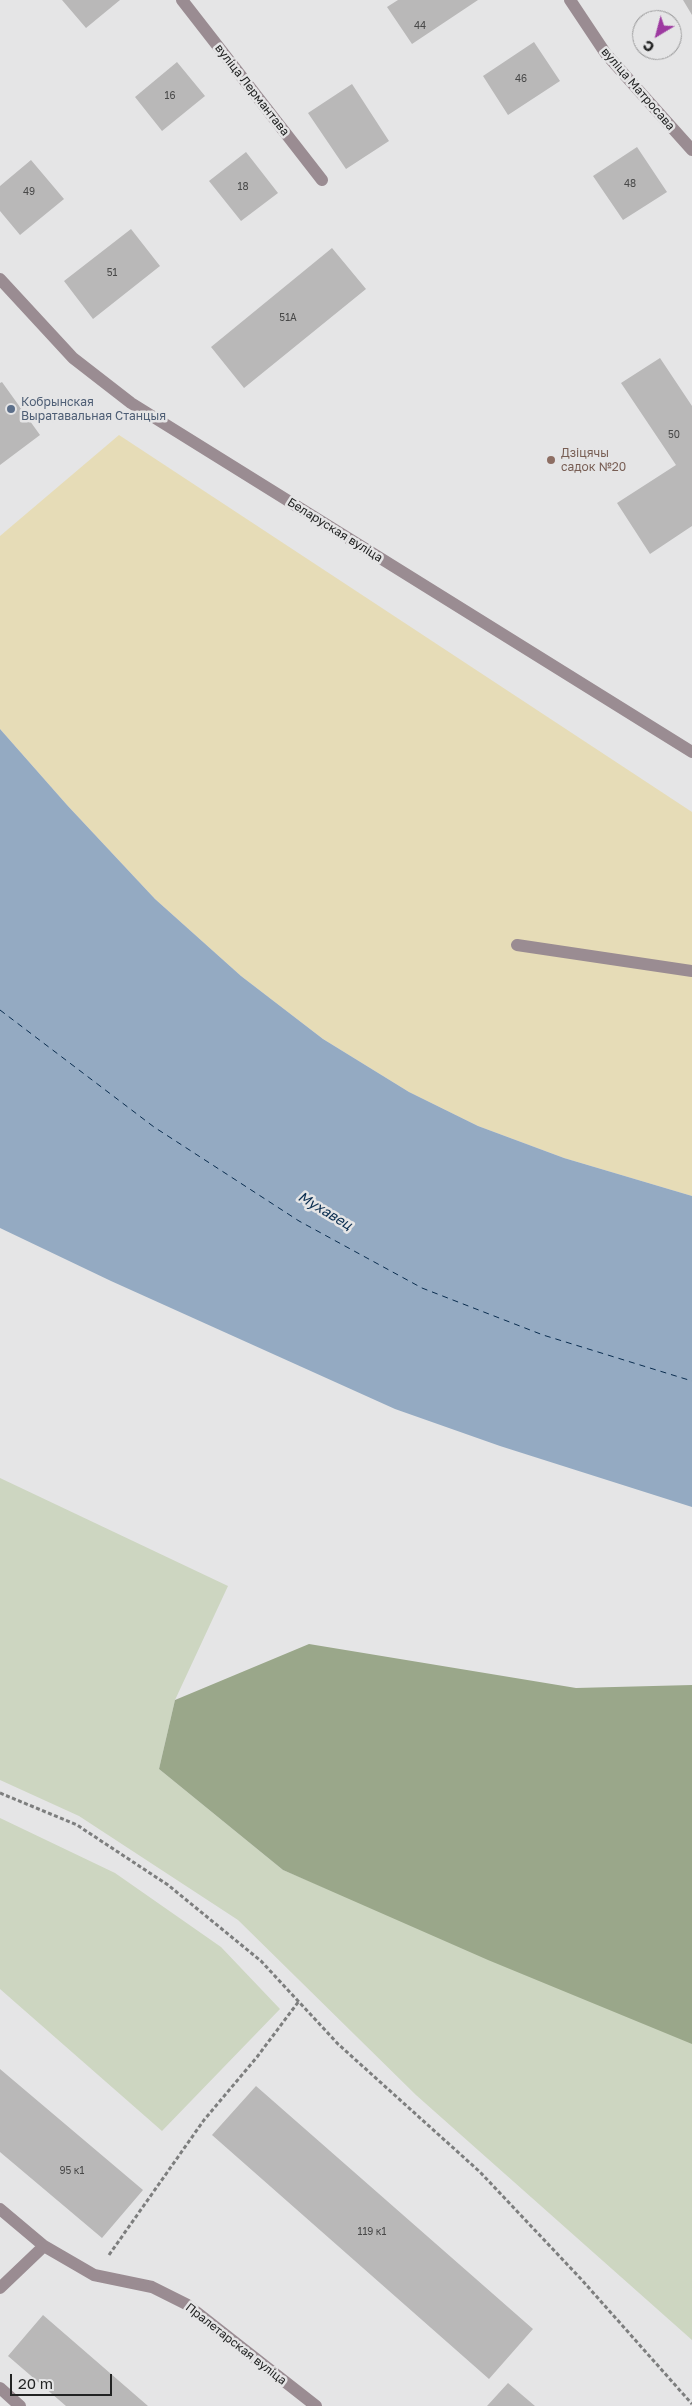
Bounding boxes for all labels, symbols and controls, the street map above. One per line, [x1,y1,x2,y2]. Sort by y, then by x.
north arrow [632,10,682,60]
house number: 44 [414,20,426,32]
text: С [639,37,657,56]
street label: вуліца Лермантава [212,41,292,139]
street label: вуліца Матросава [598,45,678,133]
house number: 46 [515,73,527,85]
house number: 16 [165,90,175,102]
house number: 48 [624,178,636,190]
house number: 18 [238,181,248,193]
house number: 49 [23,186,35,198]
house number: 51 [107,267,117,279]
house number: 51А [279,312,297,324]
place label: Кобрынская Выратавальная Станцыя [21,395,166,423]
marker: Кобрынская Выратавальная Станцыя [5,403,17,415]
house number: 50 [668,429,680,441]
place label: Дзіцячы садок №20 [561,446,626,474]
marker: Дзіцячы садок №20 [545,454,557,466]
street label: Беларуская вуліца [285,495,385,565]
water label: Мухавец [295,1188,355,1234]
house number: 95 к1 [60,2165,84,2177]
house number: 119 к1 [358,2226,386,2238]
street label: Пралетарская вуліца [183,2300,289,2388]
scale bar [12,2364,115,2396]
text: 20 m [18,2374,53,2392]

